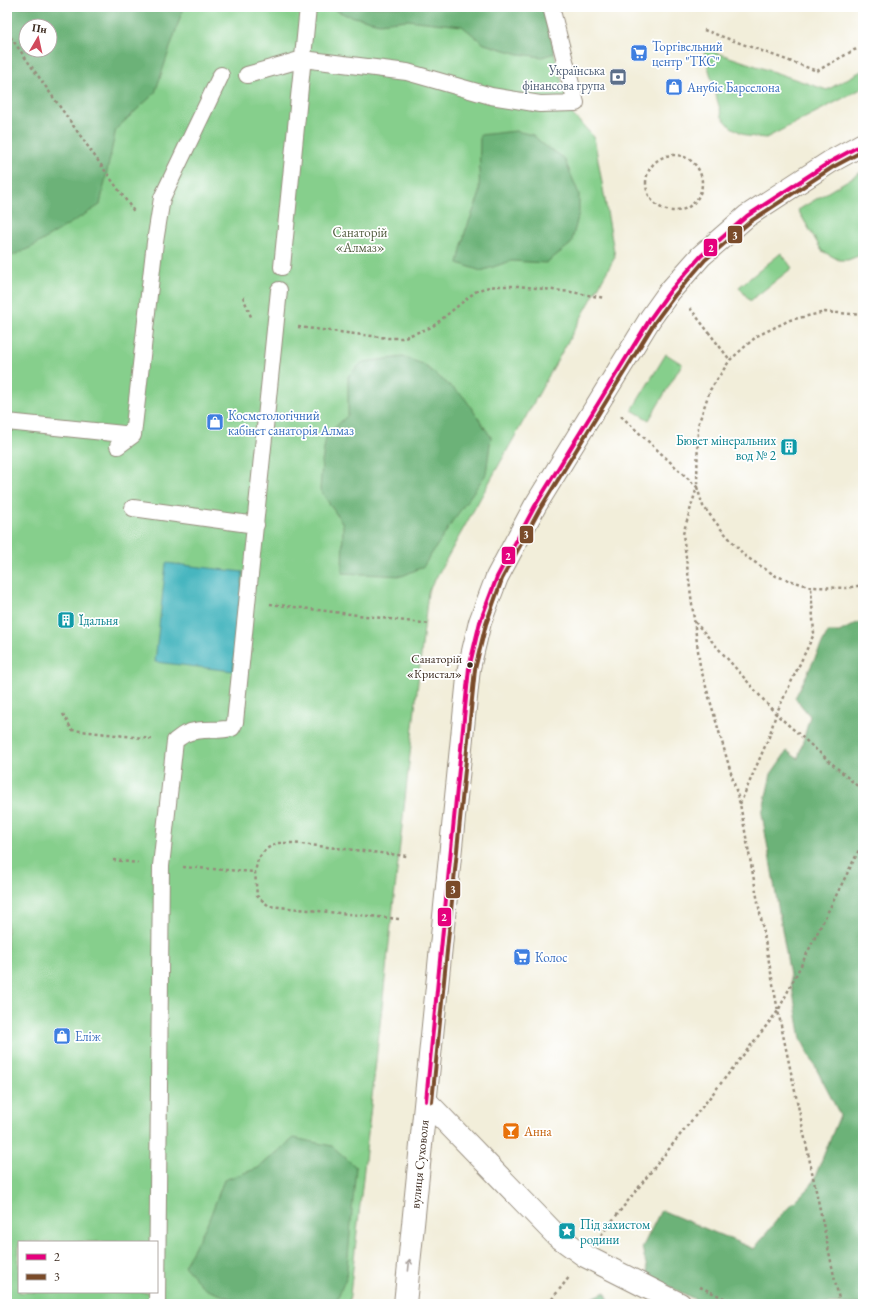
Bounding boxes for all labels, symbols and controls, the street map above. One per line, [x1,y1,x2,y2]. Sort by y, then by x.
north arrow [18,18,58,58]
text: Пн [31,20,49,36]
place label: Торгівельний центр "ТКС" [652,38,723,70]
supermarket icon: Торгівельний центр "ТКС" [629,43,649,63]
place label: Українська фінансова група [522,62,606,94]
bank icon: Українська фінансова група [608,67,628,87]
shop icon: Анубіс Барселона [664,77,684,97]
place label: Анубіс Барселона [686,79,781,96]
park label: Санаторій «Алмаз» [333,224,388,256]
line badge: 3 [727,225,743,244]
text: 3 [732,228,738,242]
line badge: 2 [703,238,718,257]
text: 2 [708,241,714,255]
place label: Косметологічний кабінет санаторія Алмаз [228,407,354,439]
shop icon: Косметологічний кабінет санаторія Алмаз [205,412,225,432]
place label: Бювет мінеральних вод № 2 [676,432,777,464]
building icon: Бювет мінеральних вод № 2 [779,437,799,457]
line badge: 3 [519,525,534,544]
text: 3 [523,527,529,541]
line badge: 2 [501,546,516,565]
text: 2 [505,549,511,563]
building icon: Їдальня [56,610,76,630]
place label: Їдальня [79,612,119,629]
place label: Санаторій «Кристал» [407,651,463,682]
marker: Санаторій «Кристал» [465,660,475,670]
line badge: 3 [445,880,461,899]
text: 3 [450,882,456,896]
line badge: 2 [437,907,452,927]
text: 2 [441,910,447,924]
supermarket icon: Колос [512,947,532,967]
place label: Колос [535,949,567,966]
shop icon: Еліж [52,1026,72,1046]
place label: Еліж [75,1028,101,1045]
street label: вулиця Суховоля [406,1119,433,1209]
bar icon: Анна [501,1121,521,1141]
place label: Анна [523,1123,553,1140]
place label: Під захистом родини [580,1216,650,1248]
place icon: Під захистом родини [557,1221,577,1241]
legend [18,1241,158,1293]
text: 2 [54,1249,60,1265]
one-way arrow [405,1259,413,1272]
text: 3 [54,1269,60,1285]

